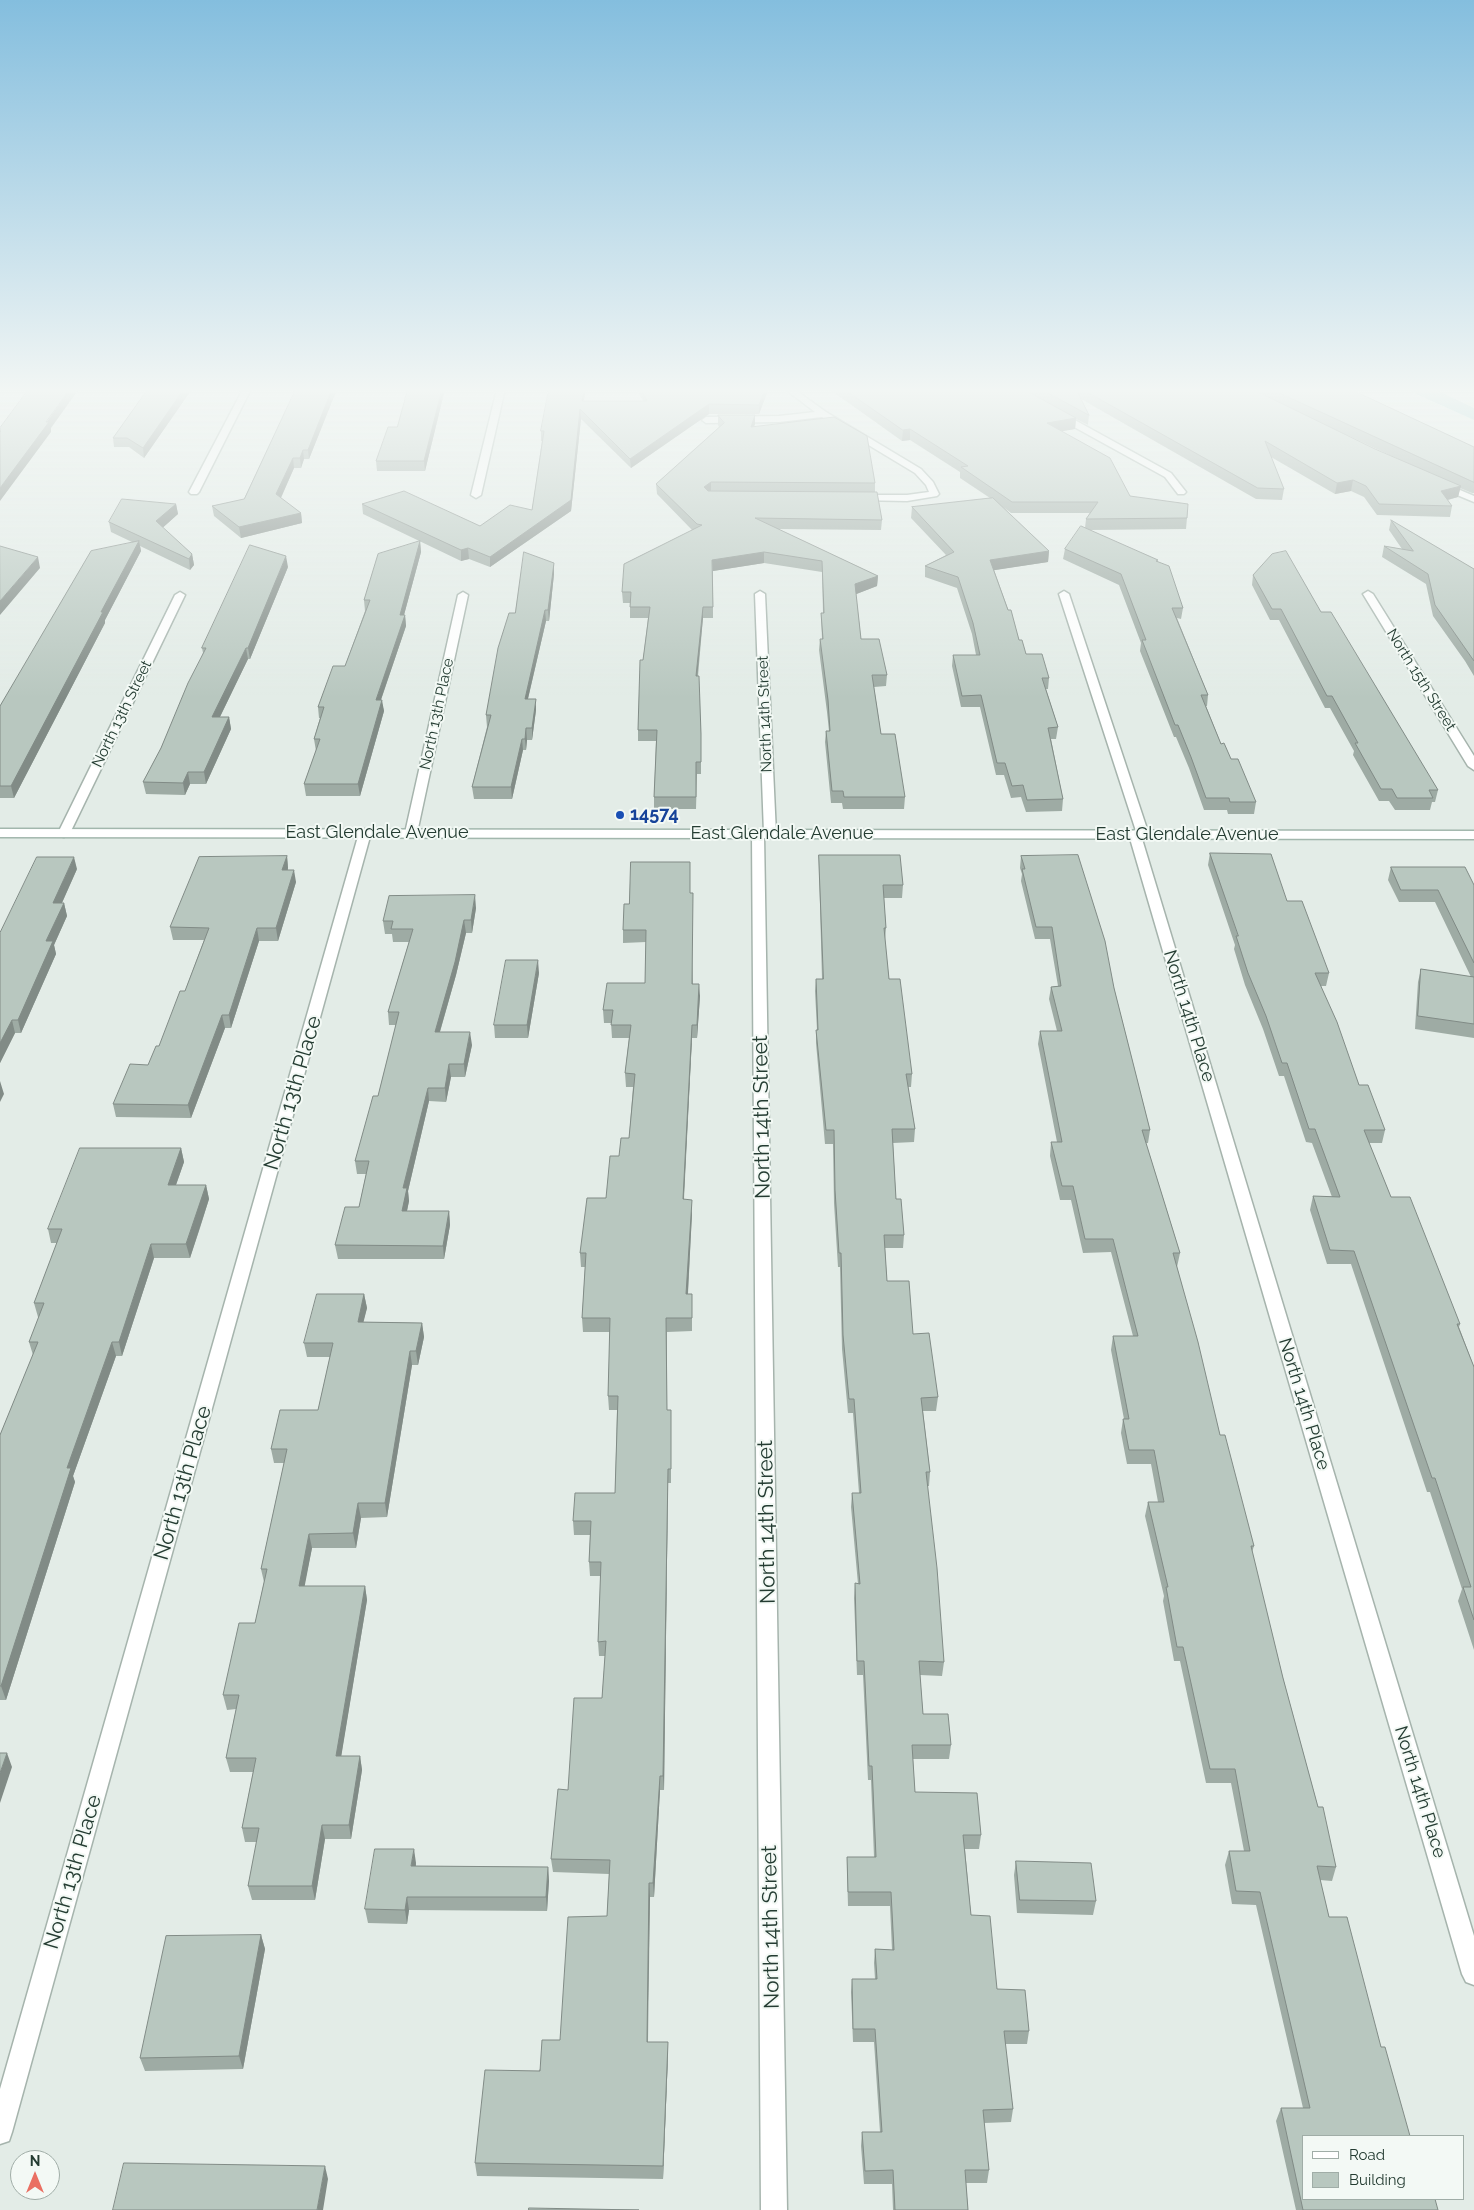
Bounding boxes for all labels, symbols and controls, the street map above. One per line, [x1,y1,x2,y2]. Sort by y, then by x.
street label: North 15th Street [1382,626,1460,734]
street label: North 14th Street [754,655,776,773]
street label: North 13th Place [416,656,458,772]
street label: North 13th Street [88,658,156,770]
place label: 14574 [630,804,679,826]
marker: 14574 [614,809,626,821]
street label: East Glendale Avenue [285,822,469,844]
street label: East Glendale Avenue [690,823,874,845]
street label: East Glendale Avenue [1095,824,1279,846]
street label: North 14th Place [1159,947,1219,1085]
street label: North 13th Place [259,1013,327,1173]
street label: North 14th Street [748,1035,776,1199]
street label: North 14th Place [1274,1335,1334,1473]
street label: North 13th Place [149,1403,217,1563]
street label: North 14th Street [753,1440,781,1604]
street label: North 14th Place [1390,1723,1450,1861]
street label: North 13th Place [39,1792,107,1952]
street label: North 14th Street [757,1845,785,2009]
legend [1302,2135,1464,2200]
text: Road [1349,2146,1385,2164]
north arrow [10,2150,60,2200]
text: N [30,2153,40,2169]
text: Building [1349,2171,1406,2189]

